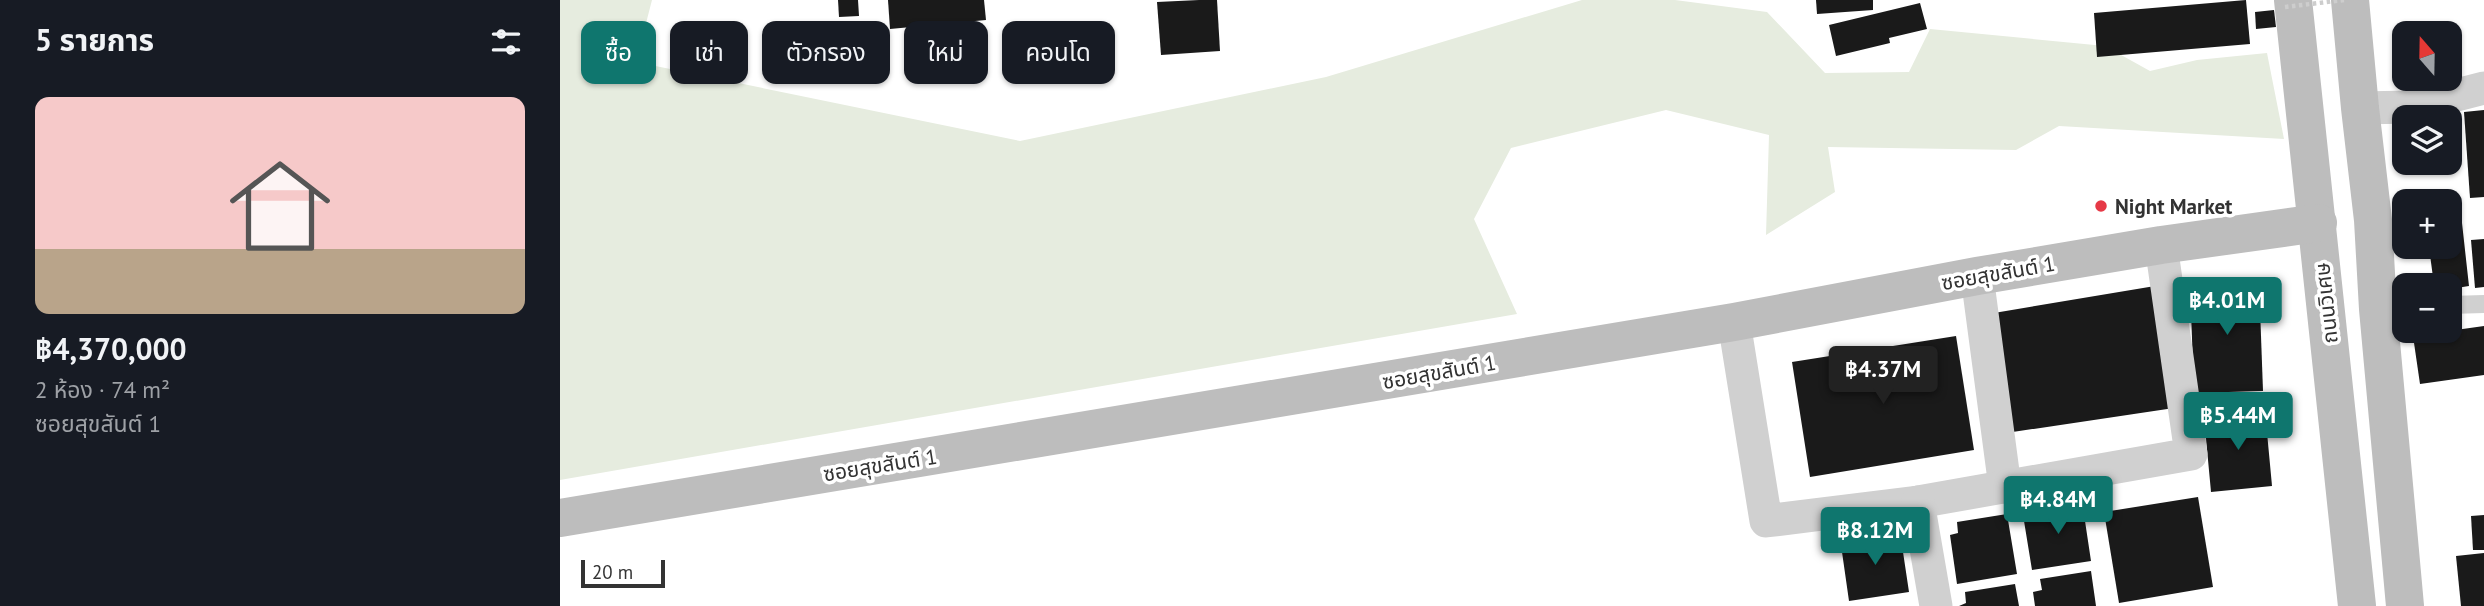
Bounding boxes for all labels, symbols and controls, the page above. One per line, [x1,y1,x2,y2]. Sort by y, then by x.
text: 5 รายการ [35,20,154,59]
chip: ซื้อ [581,21,656,84]
chip: เช่า [670,21,748,84]
chip: ตัวกรอง [762,21,890,84]
chip: ใหม่ [904,21,988,84]
chip: คอนโด [1002,21,1115,84]
north arrow [2392,21,2462,91]
map controls [2392,21,2462,343]
icon: filters [487,23,525,61]
button: layers [2392,105,2462,175]
icon: home [217,143,343,269]
button: + [2392,189,2462,259]
place label: Night Market [2115,193,2233,220]
marker: Night Market [2093,198,2109,214]
street label: ซอยสุขสันต์ 1 [1939,250,2057,296]
street label: ถนนวิเศษ [2308,261,2344,345]
button: − [2392,273,2462,343]
pin: ฿4.01M [2170,278,2284,337]
text: ฿4.01M [2189,285,2265,314]
text: ฿4,370,000 [35,329,187,368]
pin: ฿4.37M [1826,346,1940,406]
street label: ซอยสุขสันต์ 1 [1380,349,1498,395]
text: ฿4.37M [1845,354,1921,383]
text: 2 ห้อง · 74 m² [35,375,170,404]
pin: ฿5.44M [2181,392,2295,452]
text: ฿5.44M [2200,400,2276,429]
text: ซอยสุขสันต์ 1 [35,409,161,438]
street label: ซอยสุขสันต์ 1 [821,443,939,487]
pin: ฿4.84M [2001,476,2115,536]
text: ฿4.84M [2020,484,2096,513]
pin: ฿8.12M [1818,508,1932,567]
text: ฿8.12M [1837,515,1913,544]
scale bar [581,557,665,589]
text: 20 m [592,560,633,584]

